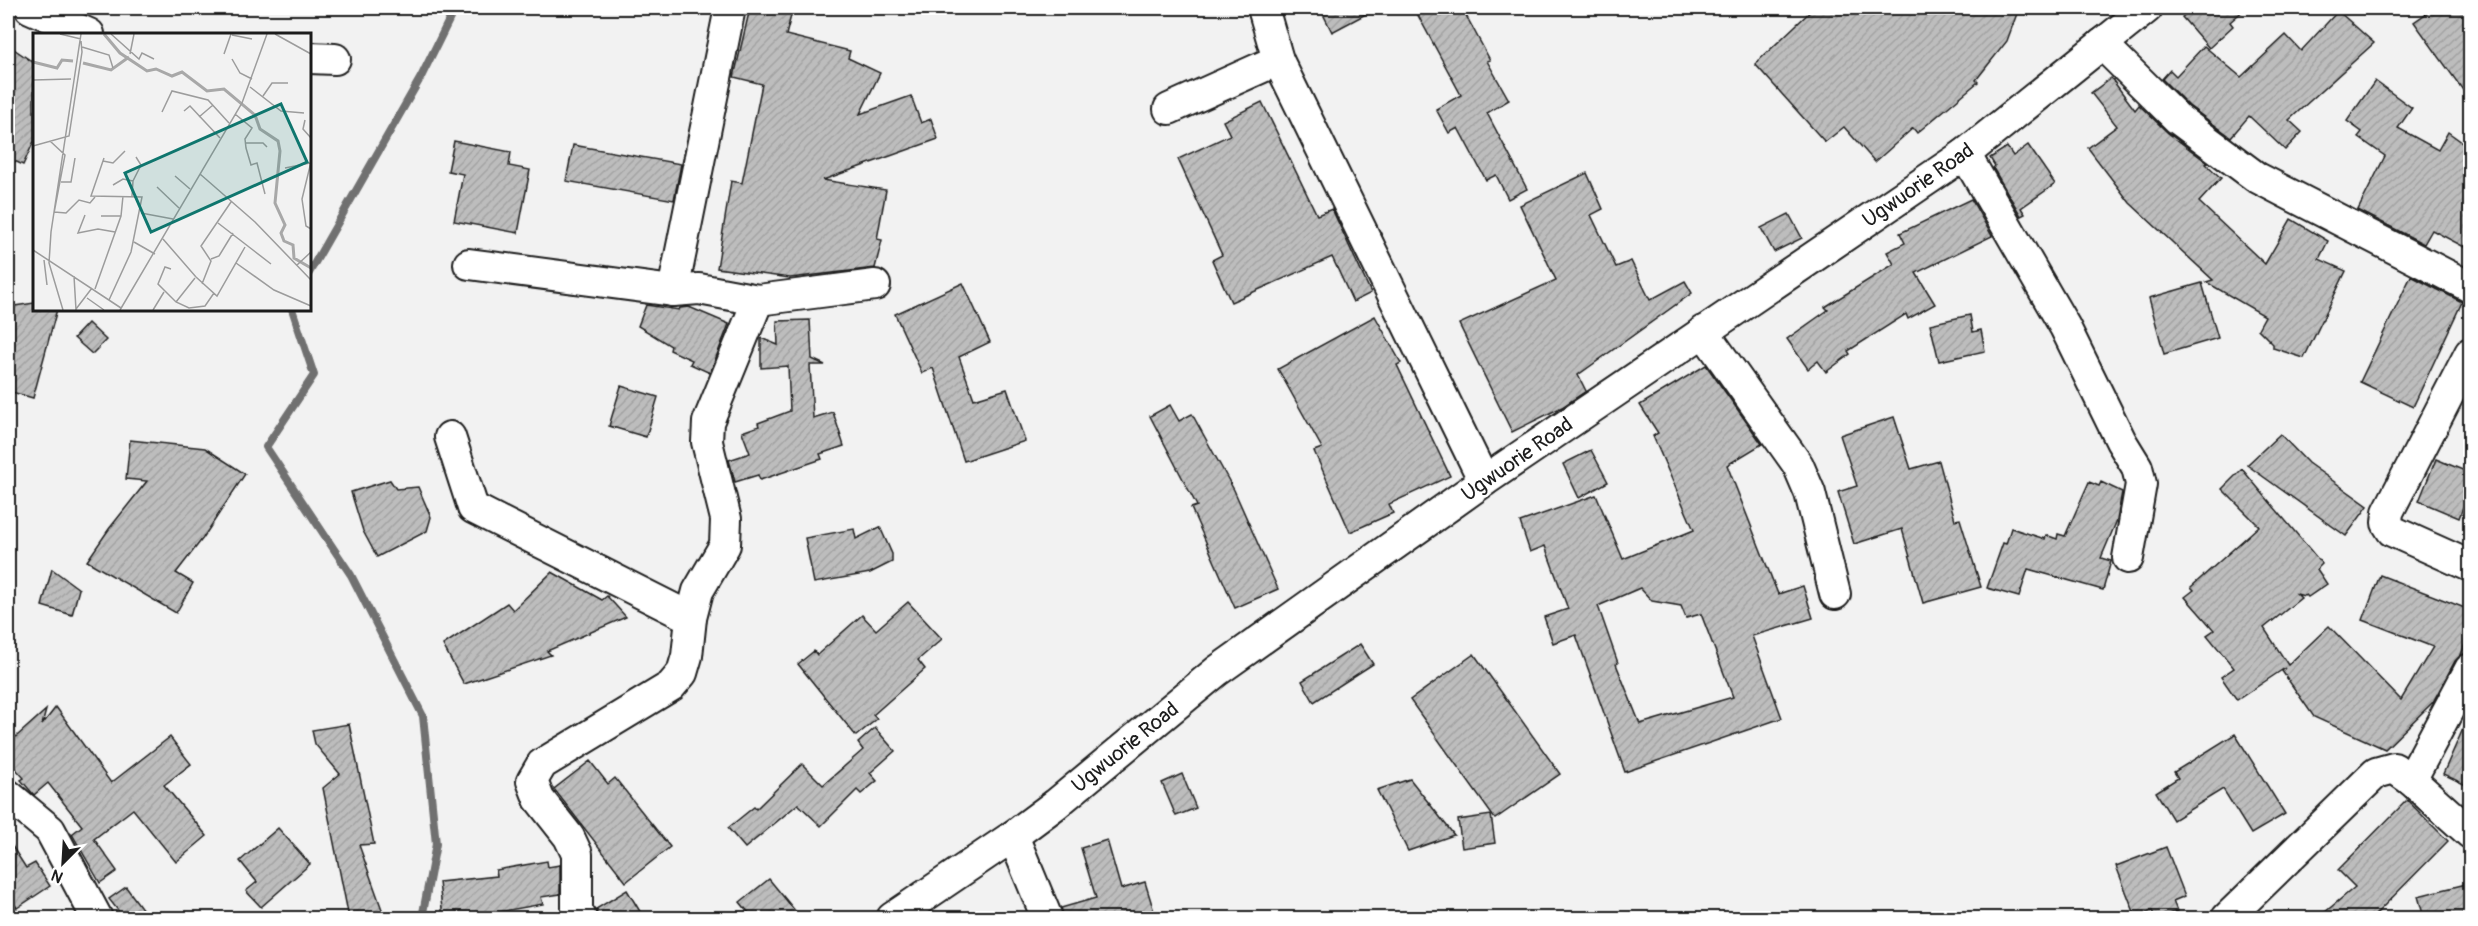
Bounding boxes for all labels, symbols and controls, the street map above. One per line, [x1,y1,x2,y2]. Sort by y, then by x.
inset map [33,33,310,310]
street label: Ugwuorie Road [1857,137,1979,234]
street label: Ugwuorie Road [1456,411,1578,508]
street label: Ugwuorie Road [1066,696,1184,799]
north arrow [33,833,93,893]
text: N [48,864,66,887]

